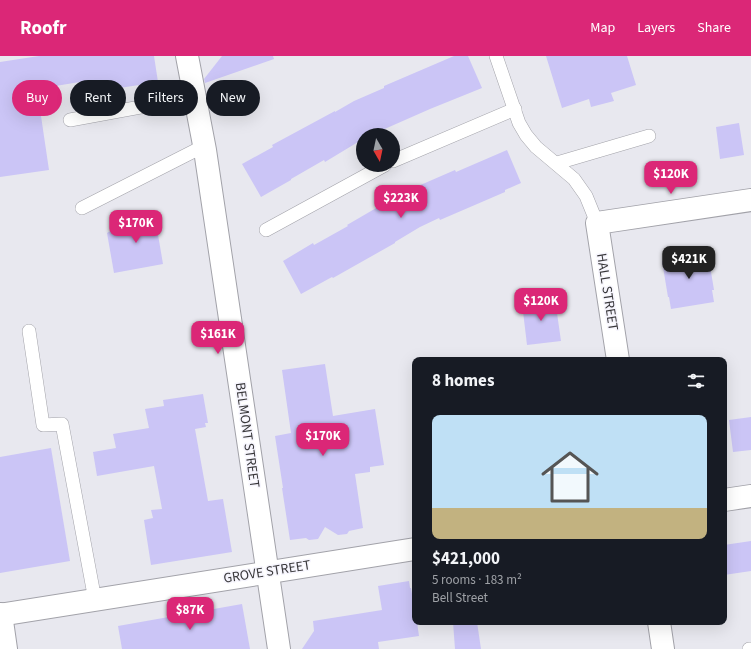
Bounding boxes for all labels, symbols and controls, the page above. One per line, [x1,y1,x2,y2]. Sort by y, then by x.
text: Roofr [20,15,67,42]
text: Map [590,18,615,38]
text: Layers [637,18,675,38]
text: Share [697,18,731,38]
chip: Buy [12,80,62,116]
chip: Rent [70,80,126,116]
chip: Filters [134,80,198,116]
chip: New [206,80,260,116]
north arrow [356,128,400,172]
map controls [356,128,400,172]
pin: $120K [643,161,699,195]
text: $120K [653,165,689,183]
pin: $223K [373,185,429,219]
text: $223K [383,189,419,207]
pin: $170K [108,210,164,244]
text: $170K [118,214,154,232]
pin: $421K [661,246,717,280]
text: $421K [671,250,707,268]
street label: HALL STREET [591,252,623,333]
pin: $120K [513,288,569,322]
text: $120K [523,292,559,310]
pin: $161K [190,321,246,355]
text: $161K [200,325,236,343]
text: 8 homes [432,369,494,393]
icon: filters [685,370,707,392]
street label: BELMONT STREET [230,381,264,489]
pin: $170K [295,423,351,457]
text: $170K [305,427,341,445]
icon: home [534,441,606,513]
text: $421,000 [432,547,500,571]
street label: GROVE STREET [222,555,313,589]
text: 5 rooms · 183 m² [432,571,522,589]
text: Bell Street [432,589,488,607]
pin: $87K [166,597,214,631]
text: $87K [176,601,204,619]

